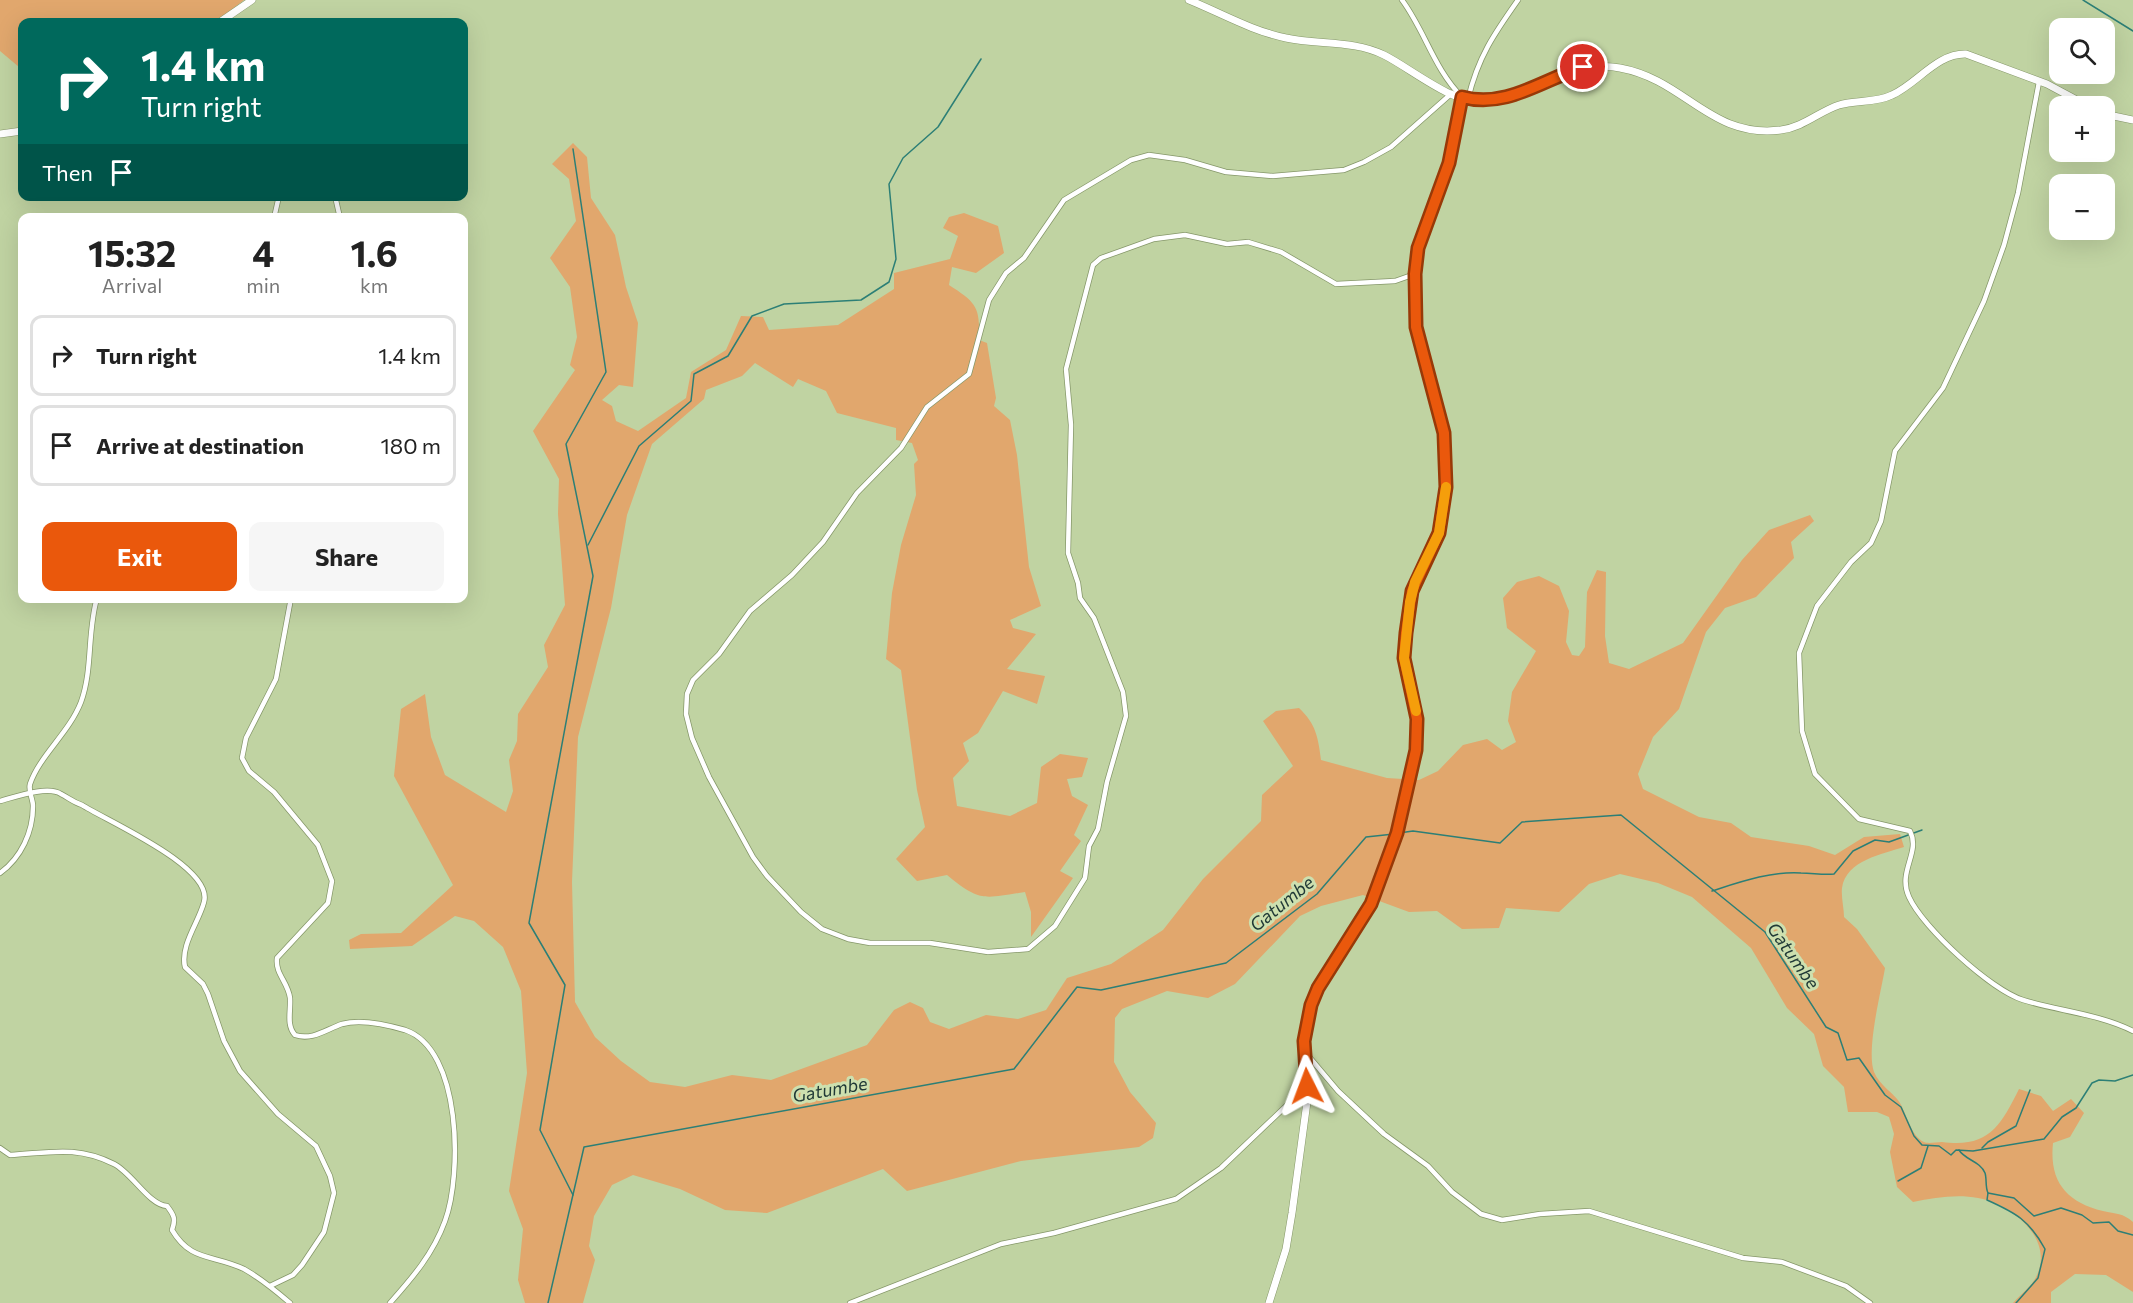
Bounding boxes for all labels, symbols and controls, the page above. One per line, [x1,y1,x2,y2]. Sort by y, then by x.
map controls [2049,18,2115,240]
button: search [2049,18,2115,84]
text: 1.4 km [141,38,265,90]
pin [1557,41,1608,92]
icon: right [42,42,120,120]
icon: arrive [1566,50,1599,83]
text: Turn right [141,90,261,123]
button: + [2049,96,2115,162]
icon: arrive [105,156,138,189]
text: Then [42,159,93,186]
button: − [2049,174,2115,240]
text: 15:32 [88,230,176,274]
text: 4 [252,230,274,274]
text: 1.6 [350,230,398,274]
text: Arrival [102,273,162,297]
text: min [246,273,280,297]
text: km [360,273,388,297]
icon: right [45,339,78,372]
text: Turn right [96,342,197,369]
text: 1.4 km [378,342,441,369]
icon: arrive [45,429,78,462]
text: Arrive at destination [96,432,304,459]
text: 180 m [380,432,441,459]
button: Exit [42,522,237,591]
button: Share [249,522,444,591]
water label: Gatumbe [1245,870,1318,936]
water label: Gatumbe [1763,918,1825,993]
position arrow [1275,1054,1339,1118]
water label: Gatumbe [791,1072,870,1106]

